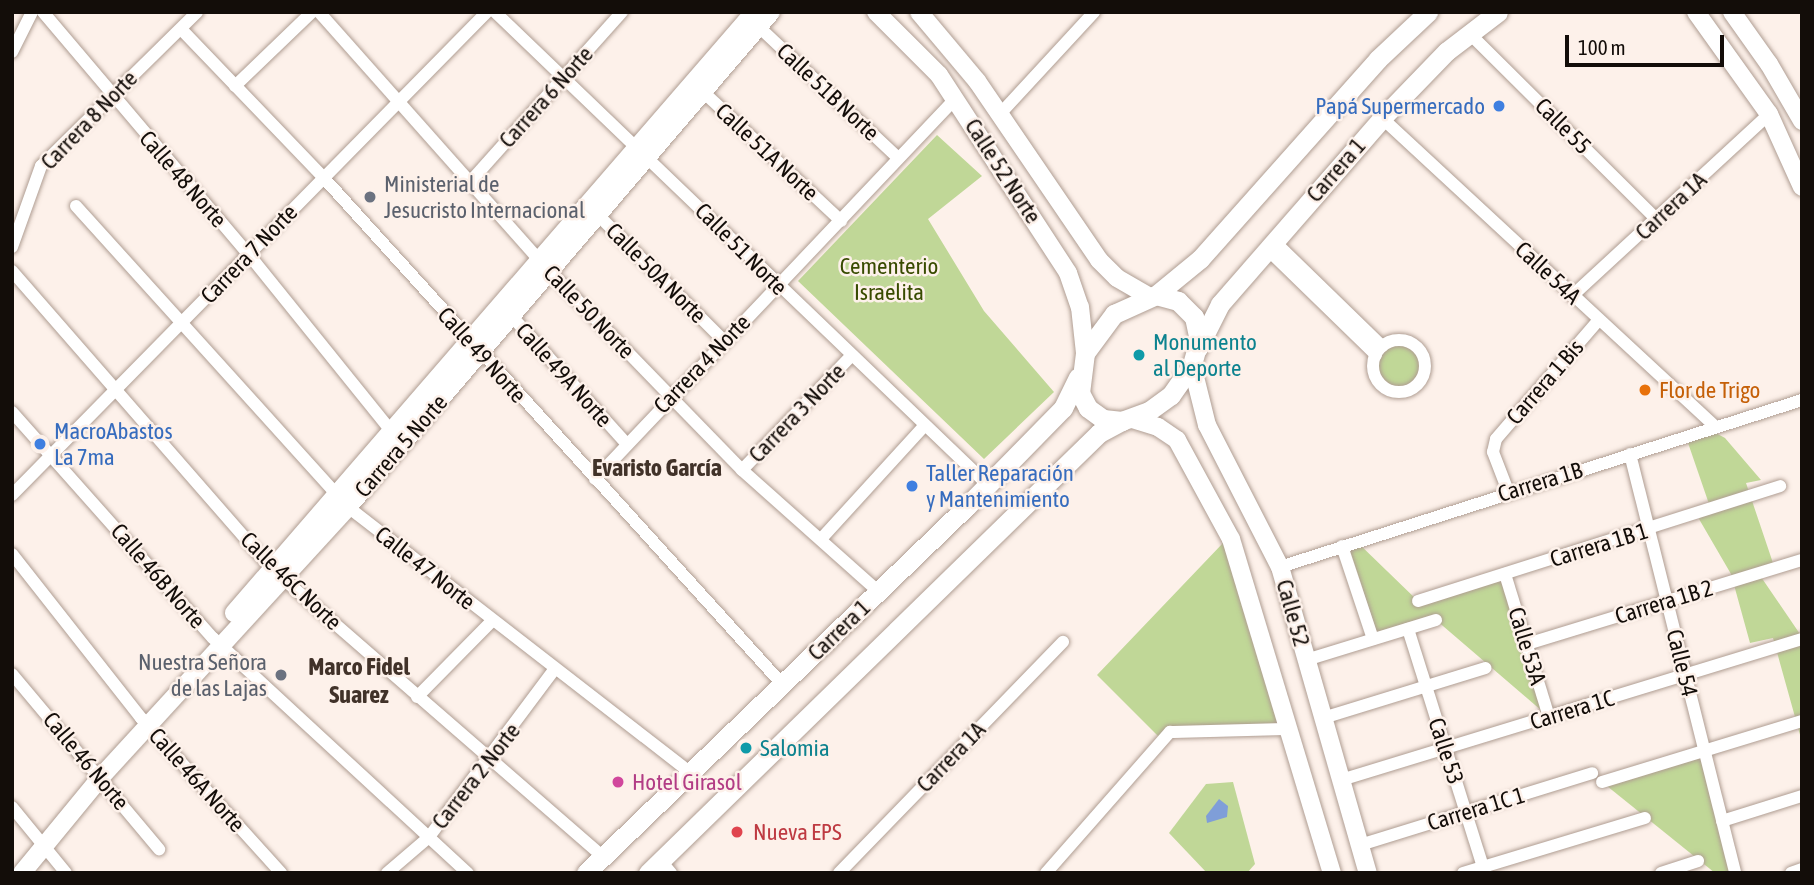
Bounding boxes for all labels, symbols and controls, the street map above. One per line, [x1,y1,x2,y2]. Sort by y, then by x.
scale bar [1569,21,1728,65]
text: 100 m [1578,35,1626,59]
street label: Calle 51B Norte [771,38,885,146]
street label: Carrera 6 Norte [493,41,599,153]
street label: Carrera 8 Norte [35,65,143,175]
place label: Papá Supermercado [1315,92,1485,120]
street label: Calle 55 [1529,92,1597,160]
street label: Calle 51A Norte [710,97,824,207]
marker: Papá Supermercado [1491,98,1507,114]
street label: Calle 52 Norte [959,114,1047,228]
street label: Calle 48 Norte [134,125,232,233]
street label: Carrera 1 [1301,132,1371,208]
street label: Carrera 1A [1630,166,1712,246]
place label: Ministerial de Jesucristo Internacional [384,170,585,224]
marker: Ministerial de Jesucristo Internacional [362,189,378,205]
street label: Calle 51 Norte [689,197,793,301]
street label: Carrera 7 Norte [195,199,303,309]
street label: Calle 50A Norte [600,217,712,329]
street label: Calle 54A [1510,236,1586,310]
park label: Cementerio Israelita [840,252,938,306]
street label: Calle 50 Norte [538,260,640,364]
street label: Calle 49 Norte [432,301,532,409]
street label: Carrera 4 Norte [648,309,756,419]
street label: Calle 49A Norte [510,317,618,433]
place label: Monumento al Deporte [1153,328,1257,382]
street label: Carrera 1 Bis [1501,334,1589,430]
marker: Monumento al Deporte [1131,347,1147,363]
street label: Carrera 3 Norte [743,358,851,468]
place label: Flor de Trigo [1659,376,1760,404]
marker: Flor de Trigo [1637,382,1653,398]
street label: Carrera 5 Norte [349,389,453,503]
place label: MacroAbastos La 7ma [54,417,173,471]
marker: MacroAbastos La 7ma [32,436,48,452]
district label: Evaristo García [592,454,722,482]
street label: Carrera 1B [1494,456,1586,508]
place label: Taller Reparación y Mantenimiento [926,459,1074,513]
marker: Taller Reparación y Mantenimiento [904,478,920,494]
street label: Carrera 1B 1 [1547,517,1651,573]
street label: Calle 46B Norte [105,518,211,634]
street label: Calle 47 Norte [370,520,480,616]
street label: Calle 46C Norte [235,526,347,636]
street label: Carrera 1B 2 [1612,574,1716,630]
street label: Calle 52 [1270,576,1316,650]
street label: Carrera 1 [802,594,876,666]
street label: Calle 53A [1502,604,1552,688]
street label: Calle 54 [1660,627,1704,699]
place label: Nuestra Señora de las Lajas [138,648,267,702]
district label: Marco Fidel Suarez [308,653,410,709]
marker: Nuestra Señora de las Lajas [273,667,289,683]
street label: Carrera 1C [1527,684,1617,736]
street label: Calle 46 Norte [37,706,135,816]
street label: Calle 53 [1422,714,1470,788]
street label: Carrera 1A [911,716,991,798]
street label: Carrera 2 Norte [426,717,526,835]
street label: Calle 46A Norte [143,722,251,838]
place label: Salomia [760,734,830,762]
marker: Salomia [738,740,754,756]
place label: Hotel Girasol [632,768,742,796]
marker: Hotel Girasol [610,774,626,790]
street label: Carrera 1C 1 [1424,781,1528,837]
place label: Nueva EPS [753,818,842,846]
marker: Nueva EPS [727,822,747,842]

